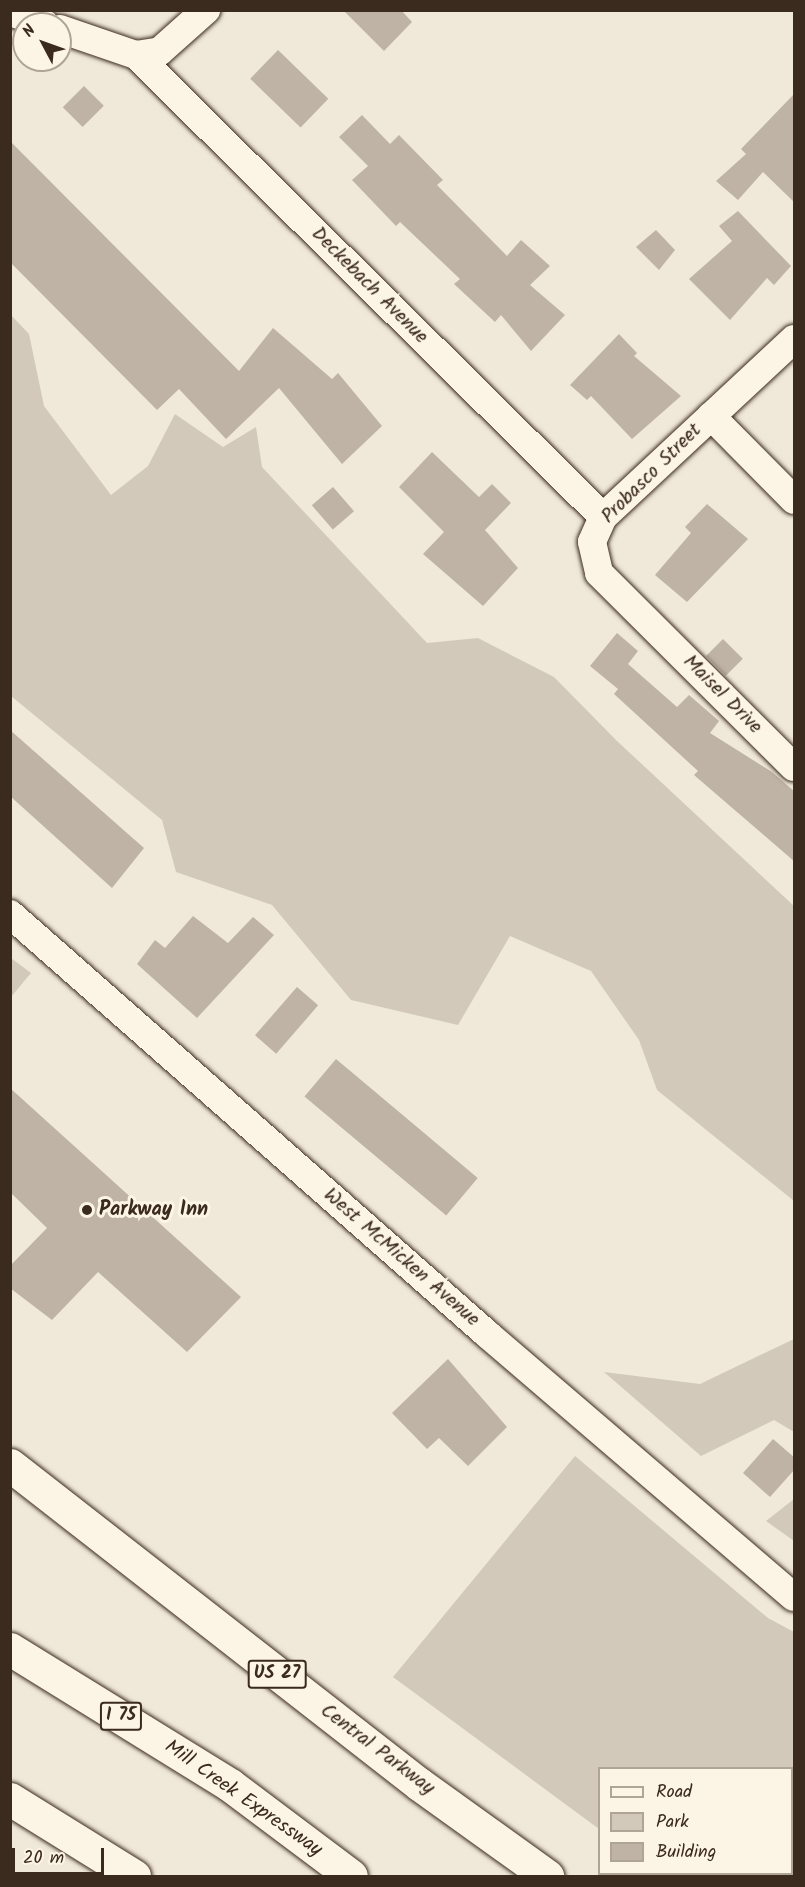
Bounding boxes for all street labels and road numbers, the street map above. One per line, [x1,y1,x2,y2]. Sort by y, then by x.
street label: Deckebach Avenue [306,223,432,349]
street label: Probasco Street [597,419,707,529]
street label: Maisel Drive [677,650,767,740]
street label: West McMicken Avenue [318,1184,484,1332]
road number: US 27 [247,1659,307,1689]
street label: Central Parkway [315,1699,439,1801]
road number: I 75 [98,1701,144,1731]
street label: Mill Creek Expressway [160,1736,326,1862]

